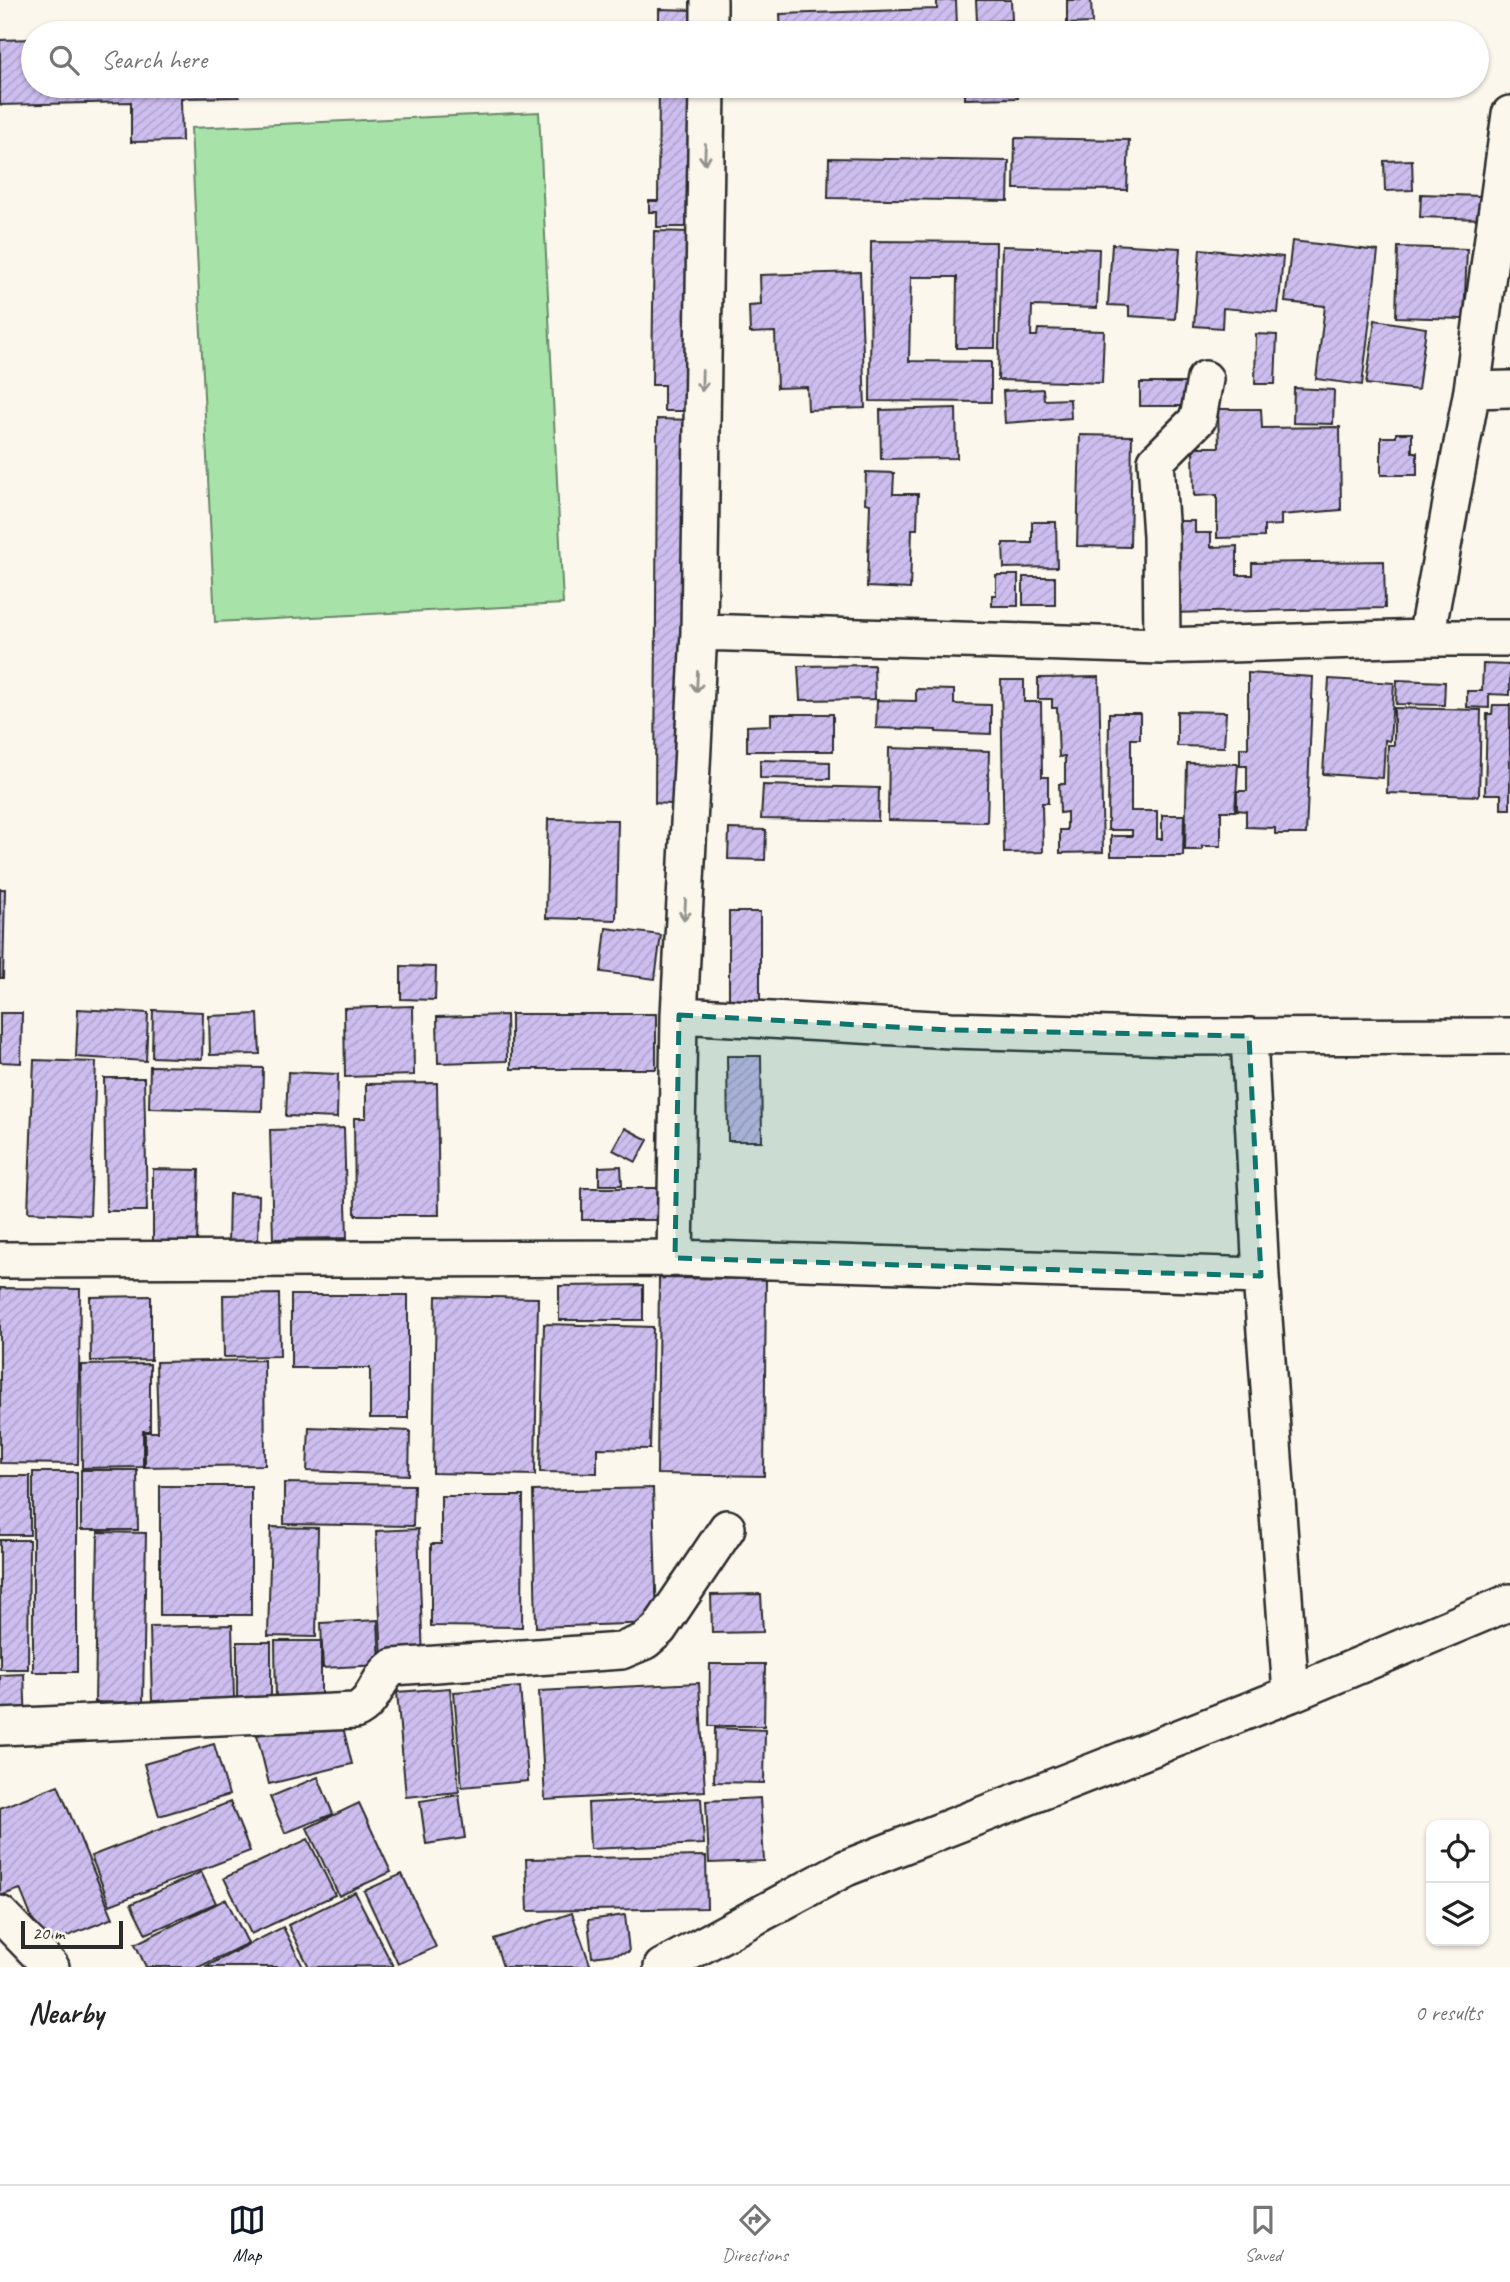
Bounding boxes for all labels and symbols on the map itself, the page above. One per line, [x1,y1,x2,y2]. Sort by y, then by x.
one-way arrow [698,142,712,165]
one-way arrow [695,370,709,393]
one-way arrow [690,671,703,694]
one-way arrow [678,898,691,920]
scale bar [21,1918,122,1950]

